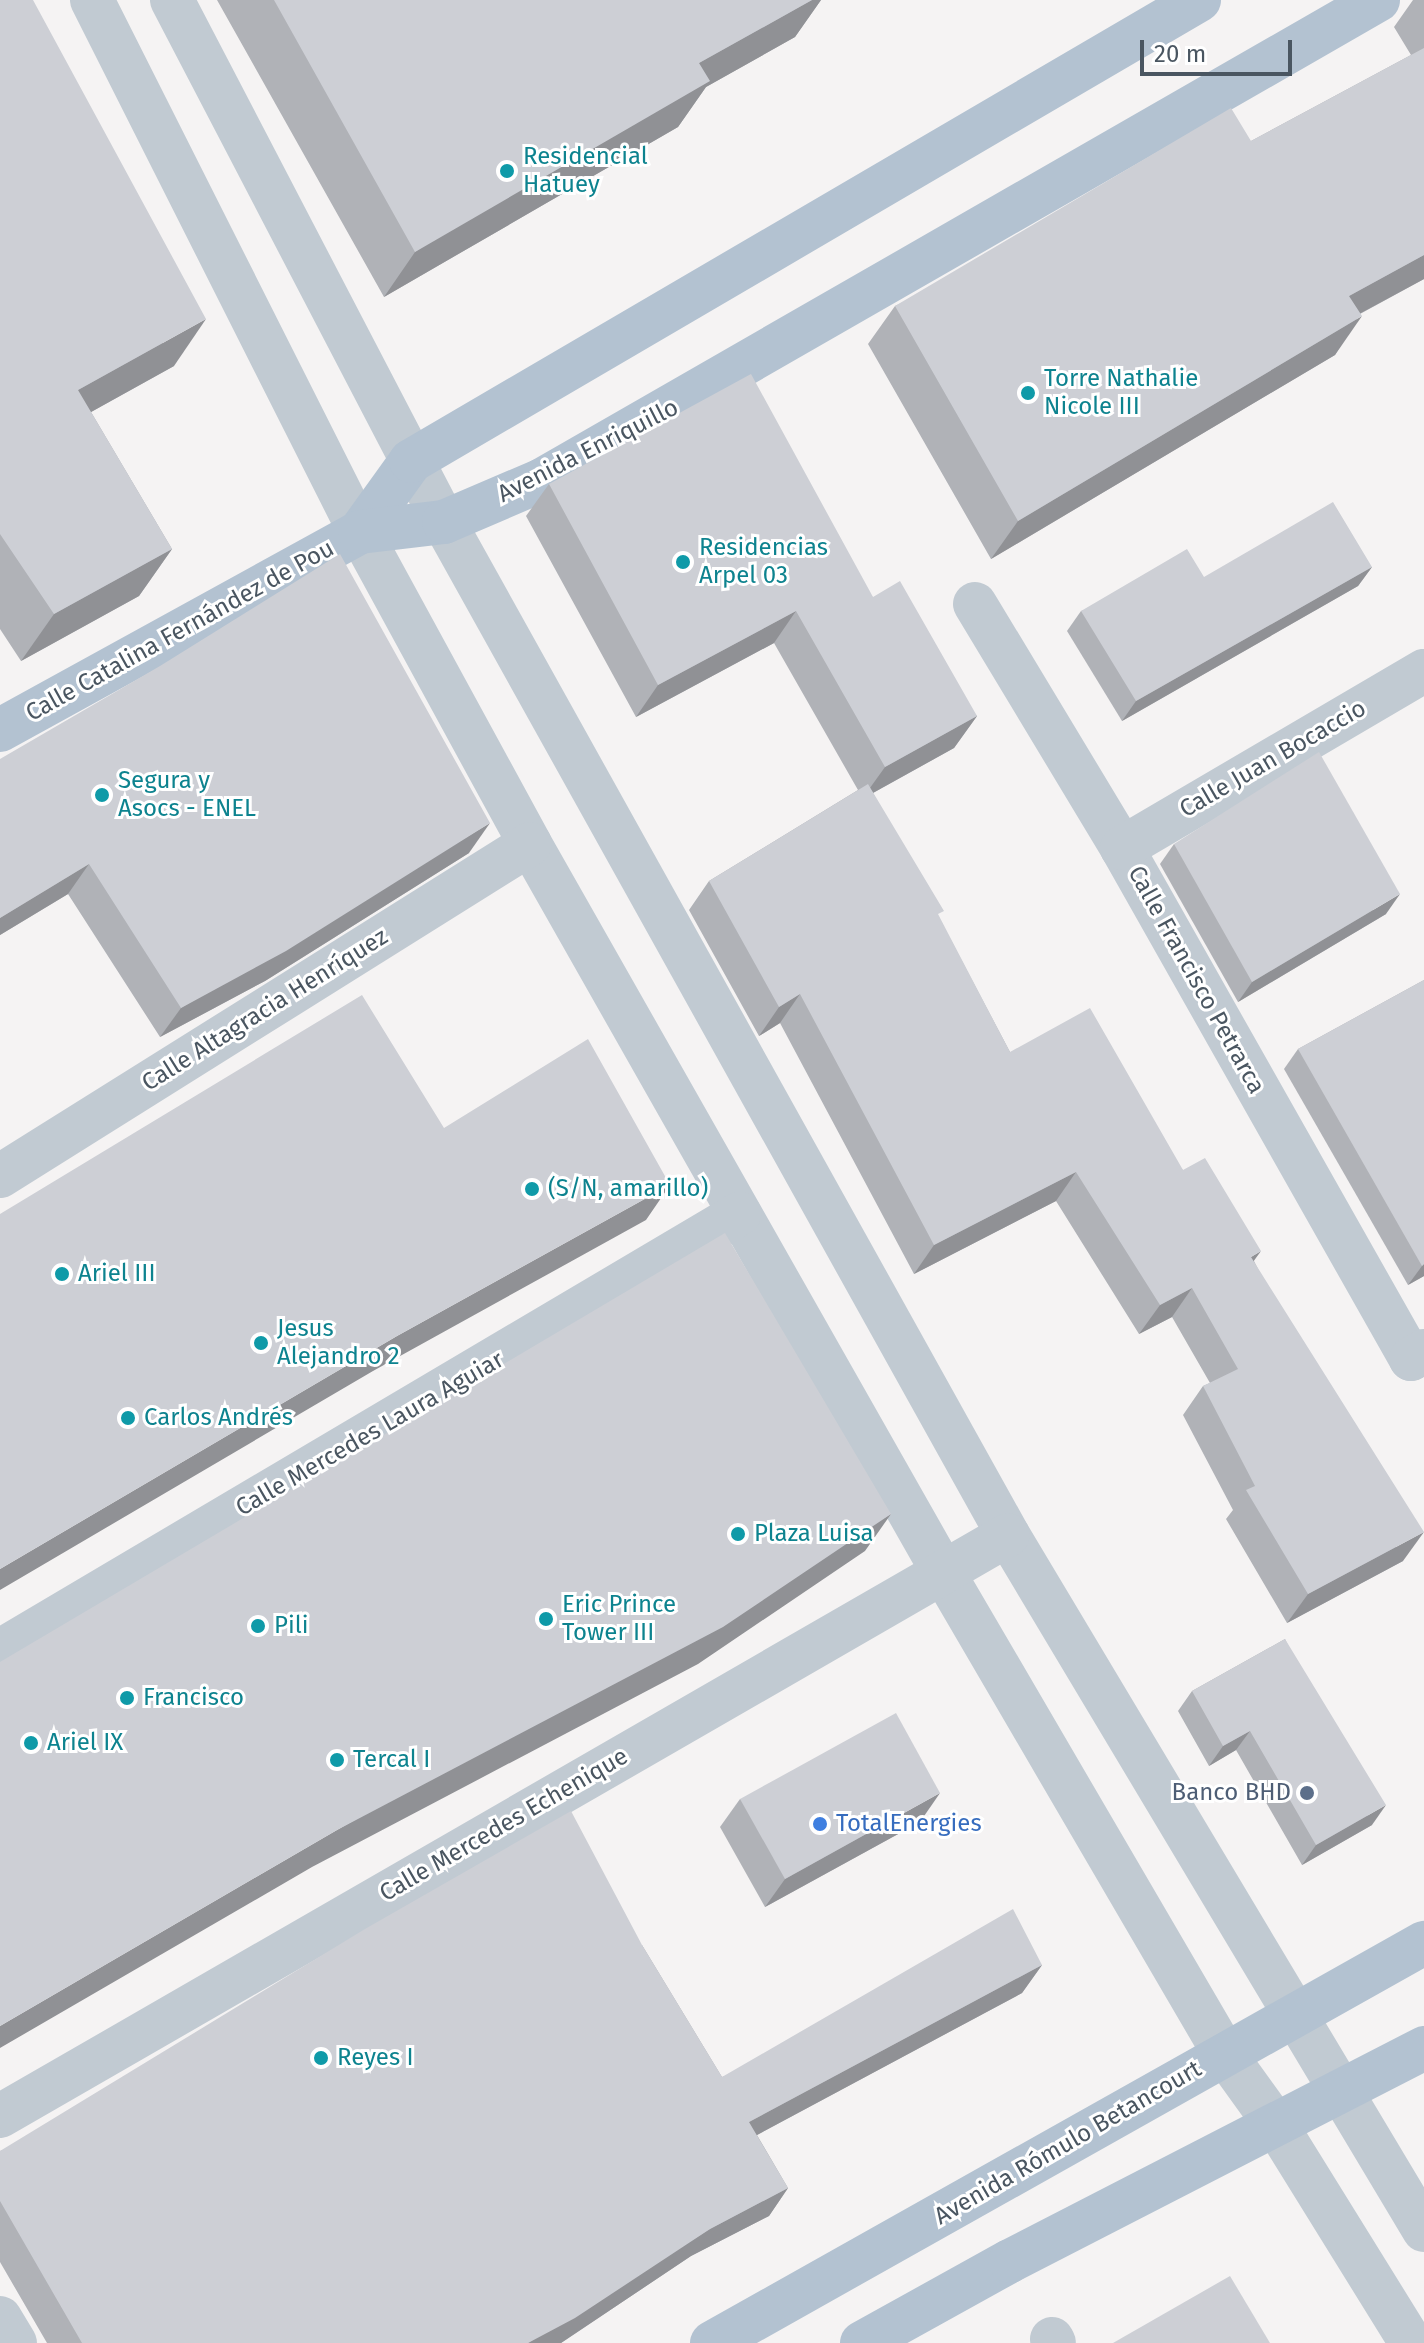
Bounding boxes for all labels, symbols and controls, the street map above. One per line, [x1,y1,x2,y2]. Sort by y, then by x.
scale bar [1144,24,1296,74]
text: 20 m [1154,40,1206,68]
place label: Residencial Hatuey [523,143,648,199]
marker: Residencial Hatuey [498,162,516,180]
place label: Torre Nathalie Nicole III [1044,365,1198,421]
marker: Torre Nathalie Nicole III [1019,384,1037,402]
street label: Avenida Enriquillo [493,393,683,509]
street label: Calle Catalina Fernández de Pou [21,534,339,728]
place label: Residencias Arpel 03 [699,534,828,590]
marker: Residencias Arpel 03 [674,553,692,571]
street label: Calle Juan Bocaccio [1175,694,1371,824]
place label: Segura y Asocs - ENEL [118,767,256,823]
marker: Segura y Asocs - ENEL [93,786,111,804]
street label: Calle Francisco Petrarca [1121,861,1271,1099]
street label: Calle Altagracia Henríquez [137,922,393,1098]
place label: (S/N, amarillo) [548,1175,708,1203]
marker: (S/N, amarillo) [523,1180,541,1198]
place label: Ariel III [78,1260,155,1288]
marker: Ariel III [53,1265,71,1283]
place label: Jesus Alejandro 2 [277,1315,400,1371]
marker: Jesus Alejandro 2 [252,1334,270,1352]
street label: Calle Mercedes Laura Aguiar [231,1345,509,1523]
place label: Carlos Andrés [144,1404,293,1432]
marker: Carlos Andrés [119,1409,137,1427]
place label: Plaza Luisa [754,1520,874,1548]
marker: Plaza Luisa [729,1525,747,1543]
place label: Eric Prince Tower III [562,1591,676,1647]
marker: Eric Prince Tower III [537,1610,555,1628]
place label: Pili [274,1612,309,1640]
marker: Pili [249,1617,267,1635]
place label: Francisco [143,1684,244,1712]
marker: Francisco [118,1689,136,1707]
place label: Ariel IX [47,1729,123,1757]
marker: Ariel IX [22,1734,40,1752]
street label: Calle Mercedes Echenique [375,1742,633,1908]
place label: Tercal I [353,1746,430,1774]
marker: Tercal I [328,1751,346,1769]
place label: Banco BHD [1172,1779,1291,1807]
marker: Banco BHD [1298,1784,1316,1802]
place label: TotalEnergies [836,1810,982,1838]
marker: TotalEnergies [811,1815,829,1833]
place label: Reyes I [337,2044,414,2072]
marker: Reyes I [312,2049,330,2067]
street label: Avenida Rómulo Betancourt [929,2055,1207,2231]

